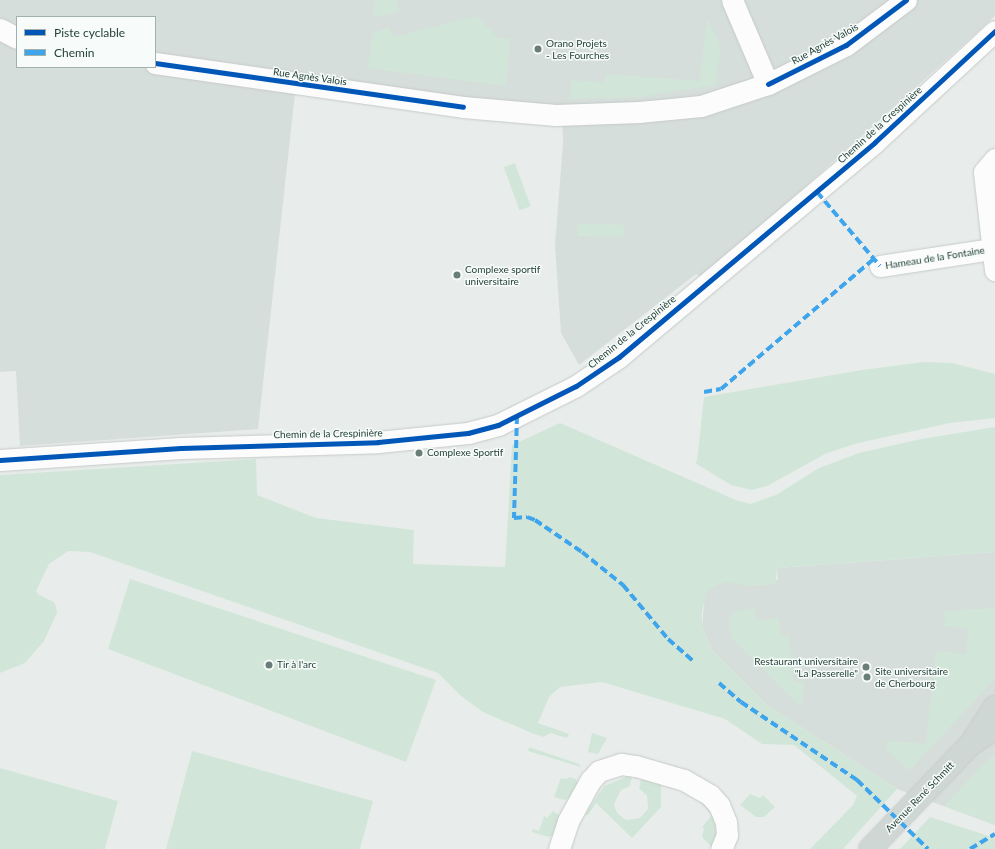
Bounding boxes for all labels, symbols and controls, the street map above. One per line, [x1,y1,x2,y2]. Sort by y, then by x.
legend [16,16,156,68]
street label: Rue Agnès Valois [789,21,861,67]
text: Piste cyclable [54,25,125,40]
place label: Orano Projets - Les Fourches [546,37,609,60]
marker: Orano Projets - Les Fourches [533,44,543,54]
text: Chemin [54,45,95,60]
street label: Rue Agnès Valois [272,66,348,88]
street label: Chemin de la Crespinière [835,84,925,166]
street label: Hameau de la Fontaine [884,244,986,272]
place label: Complexe sportif universitaire [465,263,540,286]
marker: Complexe sportif universitaire [452,270,462,280]
street label: Chemin de la Crespinière [586,293,678,371]
street label: Chemin de la Crespinière [273,427,383,441]
place label: Complexe Sportif [427,447,503,459]
marker: Complexe Sportif [414,448,424,458]
place label: Restaurant universitaire "La Passerelle" [754,655,858,678]
place label: Tir à l'arc [277,659,316,671]
marker: Tir à l'arc [264,660,274,670]
marker: Restaurant universitaire "La Passerelle" [861,662,871,672]
place label: Site universitaire de Cherbourg [875,665,948,688]
marker: Site universitaire de Cherbourg [862,672,872,682]
street label: Avenue René Schmitt [883,759,957,835]

